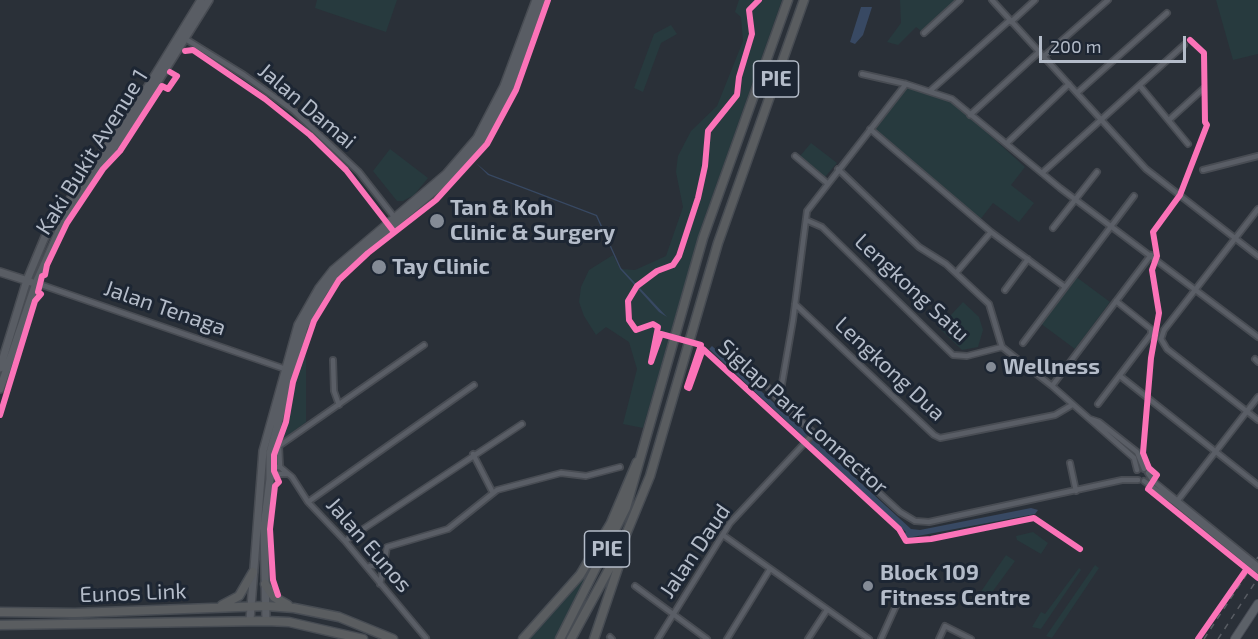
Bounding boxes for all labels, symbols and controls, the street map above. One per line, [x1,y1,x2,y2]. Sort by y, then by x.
scale bar [1042,24,1189,62]
text: 200 m [1050,35,1102,57]
street label: Jalan Damai [253,58,361,154]
road number: PIE [754,61,798,97]
street label: Kaki Bukit Avenue 1 [30,64,154,240]
place label: Tan & Koh Clinic & Surgery [450,195,615,246]
marker: Tan & Koh Clinic & Surgery [428,212,446,230]
street label: Lengkong Satu [849,228,975,348]
place label: Tay Clinic [392,254,490,280]
marker: Tay Clinic [370,258,388,276]
street label: Jalan Tenaga [101,275,229,341]
street label: Lengkong Dua [830,311,950,427]
street label: Siglap Park Connector [713,334,893,500]
place label: Wellness [1003,354,1100,380]
marker: Wellness [984,360,998,374]
street label: Jalan Eunos [321,492,417,598]
street label: Jalan Daud [654,499,736,603]
road number: PIE [584,531,630,567]
place label: Block 109 Fitness Centre [880,560,1030,612]
street label: Eunos Link [79,578,187,608]
marker: Block 109 Fitness Centre [861,579,875,593]

